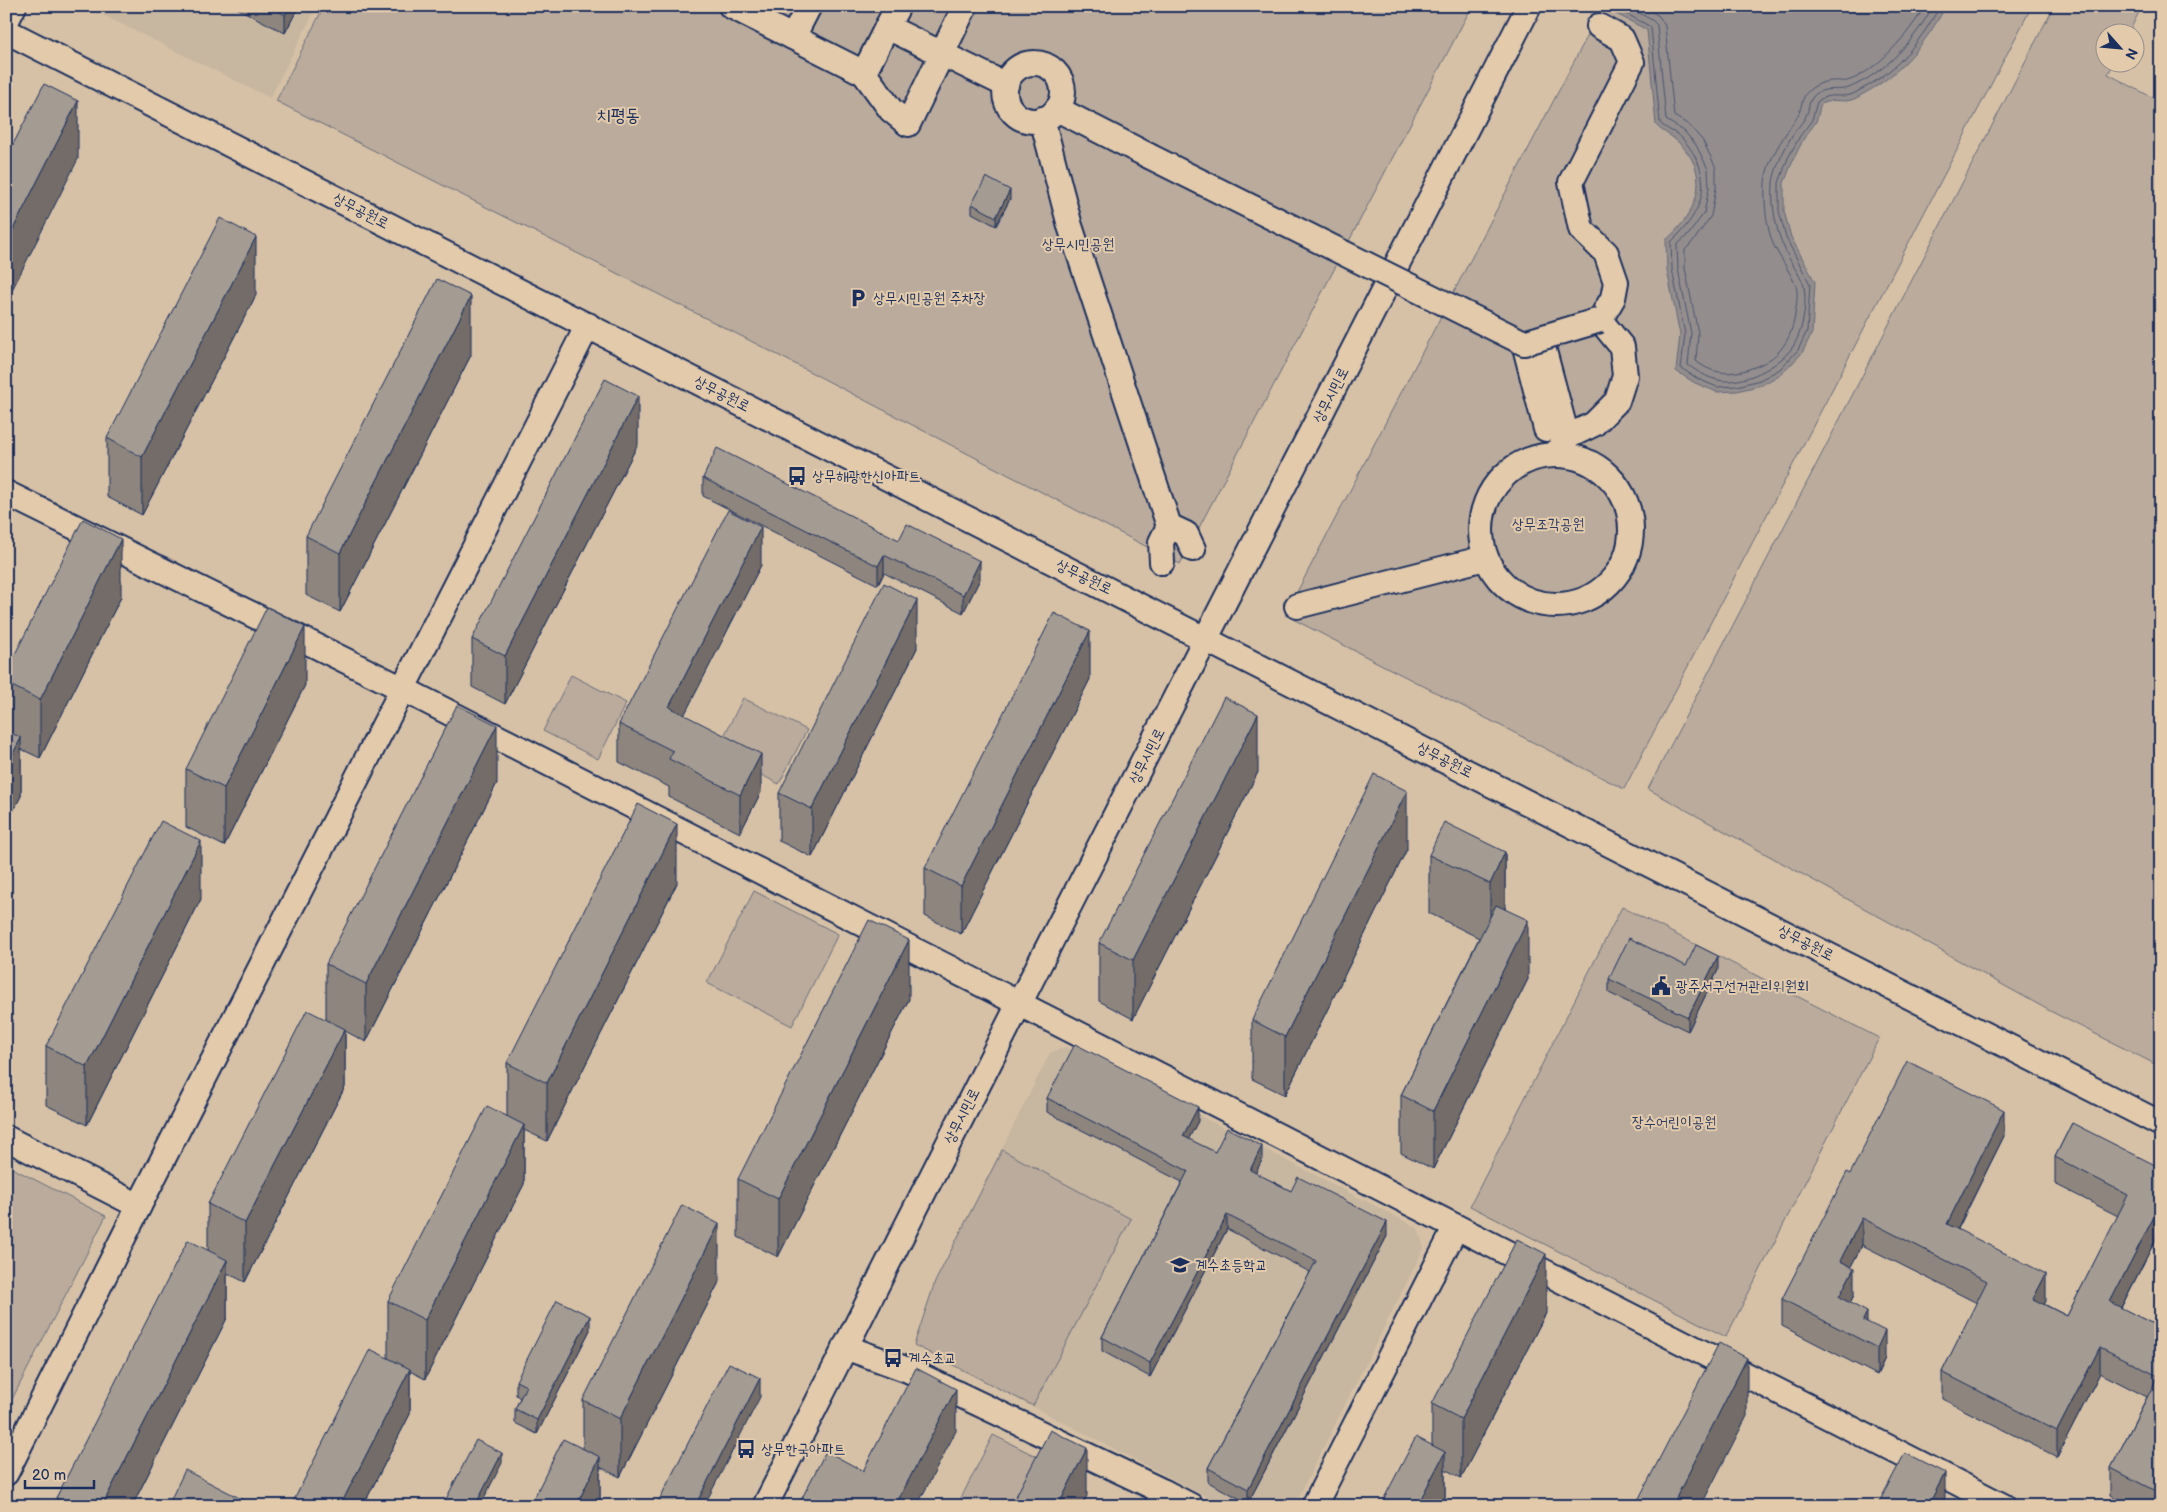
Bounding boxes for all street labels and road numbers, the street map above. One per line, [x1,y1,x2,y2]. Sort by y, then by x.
street label: 상무공원로 [330,189,392,233]
street label: 상무시민로 [1309,364,1353,426]
street label: 상무공원로 [691,372,753,416]
street label: 상무공원로 [1053,555,1115,599]
street label: 상무시민로 [1125,725,1169,787]
street label: 상무공원로 [1414,738,1476,782]
street label: 상무공원로 [1775,921,1837,965]
street label: 상무시민로 [940,1085,984,1147]

